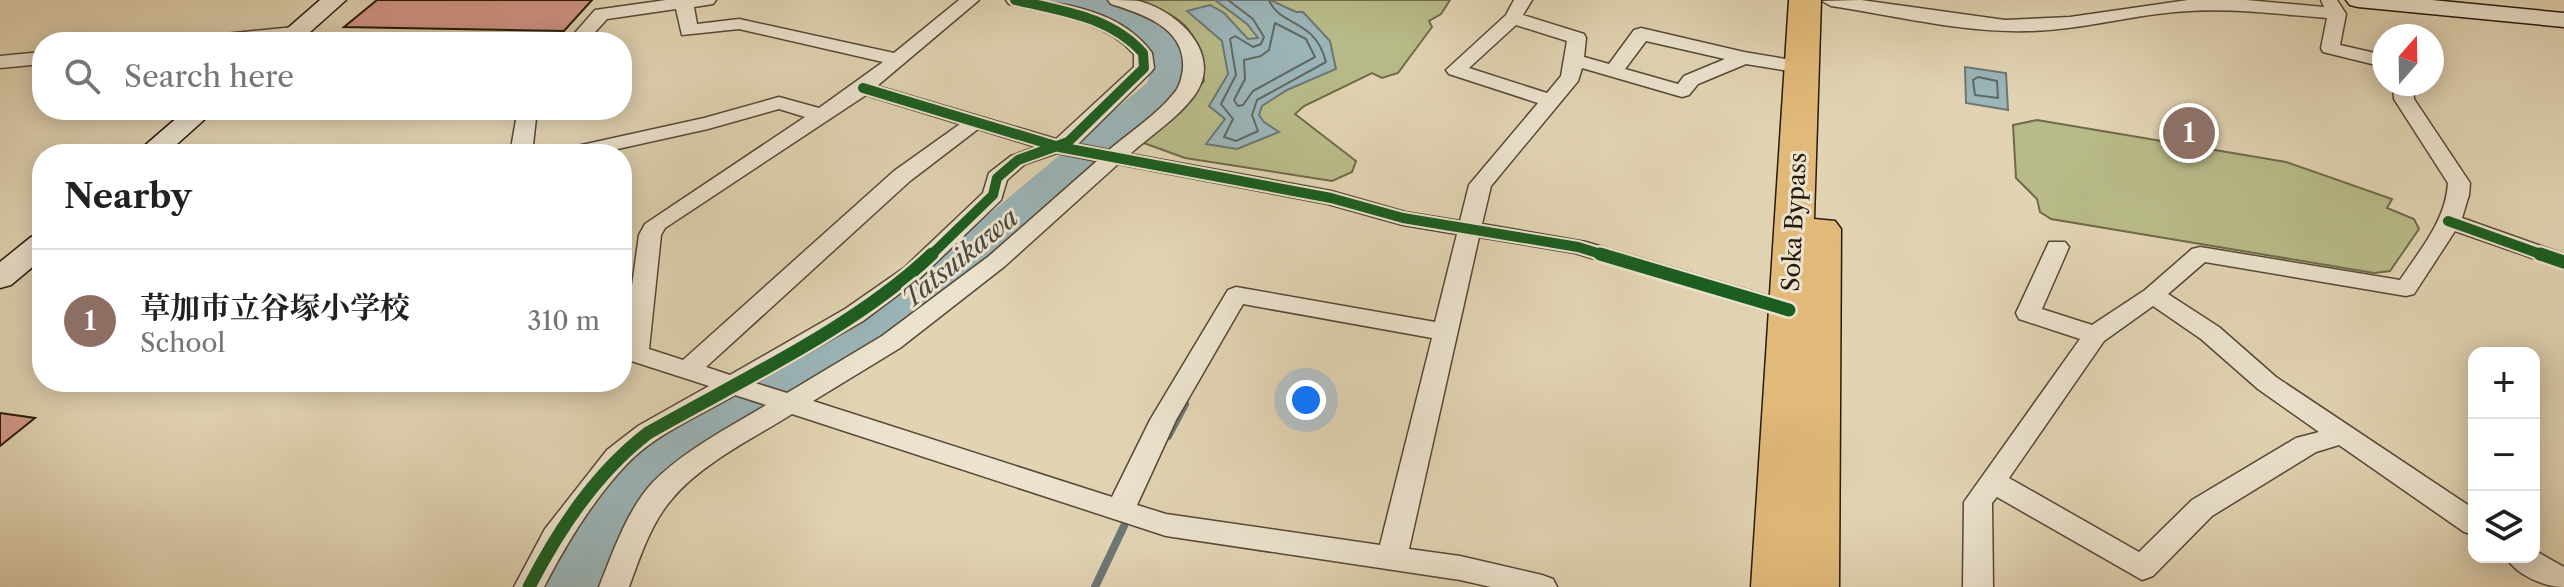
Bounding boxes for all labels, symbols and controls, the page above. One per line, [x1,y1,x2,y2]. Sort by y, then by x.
north arrow [2372,24,2444,96]
search box [32,32,632,120]
icon: search [60,54,104,98]
text: Search here [124,58,294,95]
pin: 1 [2163,103,2215,163]
street label: Soka Bypass [1776,152,1812,292]
text: Nearby [64,175,192,217]
water label: Tatsuikawa [895,201,1025,315]
text: 草加市立谷塚小学校 [140,289,410,326]
text: 1 [84,305,96,337]
text: 310 m [527,305,600,337]
text: School [140,327,225,359]
map controls [2468,347,2540,563]
button: + [2468,347,2540,419]
your location [1286,380,1326,420]
button: − [2468,419,2540,491]
button: layers [2468,491,2540,563]

